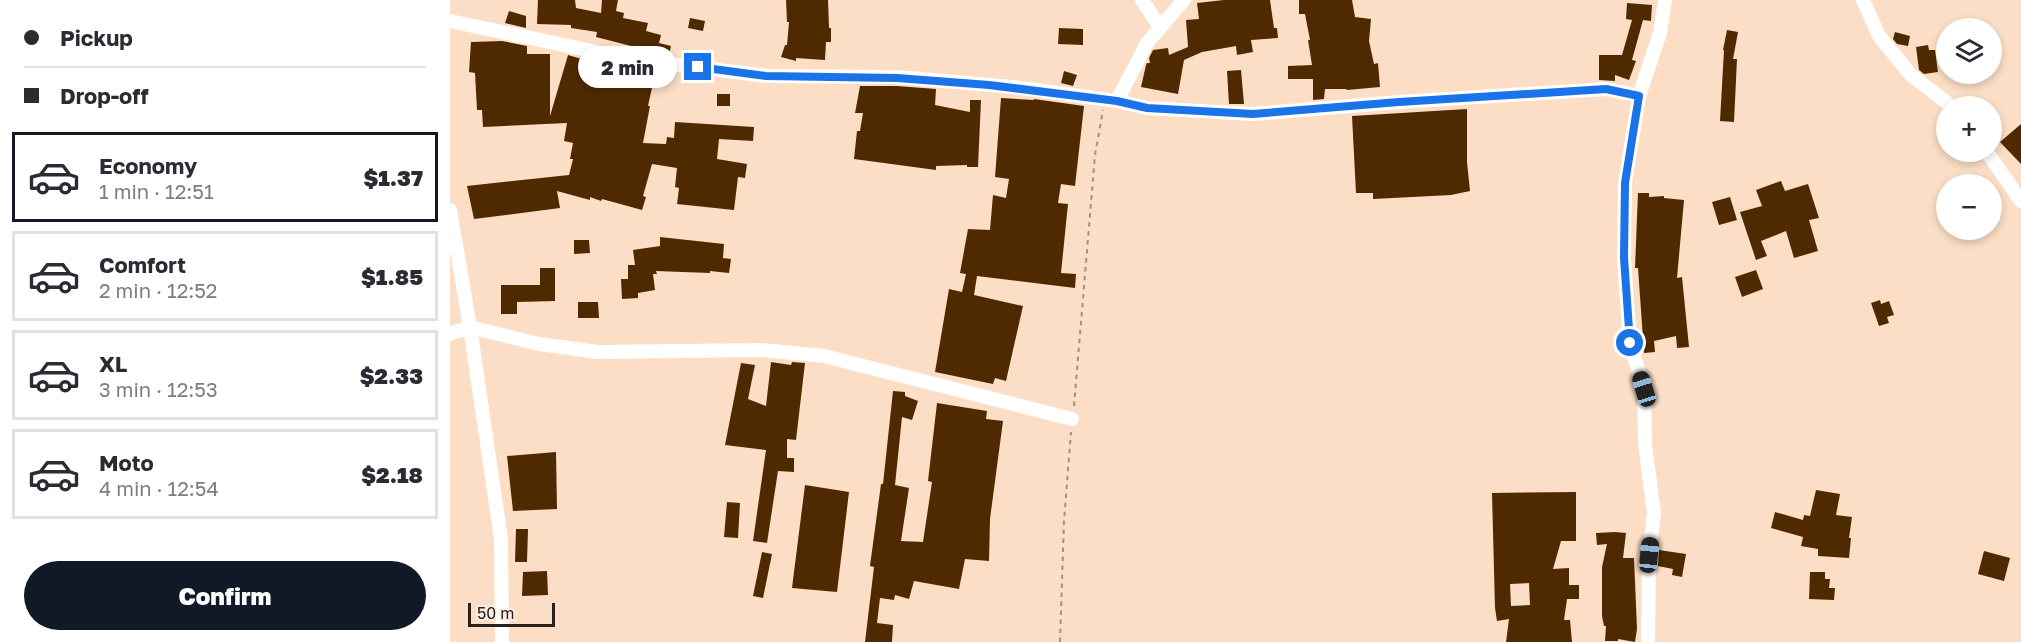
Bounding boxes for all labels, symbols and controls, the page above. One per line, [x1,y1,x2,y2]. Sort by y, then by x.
map controls [1936,18,2002,240]
button: layers [1936,18,2002,84]
text: Pickup [60,24,133,51]
callout: 2 min [578,46,677,88]
route end [684,53,711,80]
text: 2 min [601,55,654,79]
text: Drop-off [60,82,149,109]
button: + [1936,96,2002,162]
icon: car [27,150,81,204]
text: Economy [99,152,197,179]
text: $1.37 [363,164,423,191]
button: − [1936,174,2002,240]
text: 1 min · 12:51 [99,179,214,203]
icon: car [27,249,81,303]
text: Comfort [99,251,186,278]
text: $1.85 [361,263,423,290]
text: 2 min · 12:52 [99,278,217,302]
route start [1616,329,1643,356]
icon: car [27,348,81,402]
text: XL [99,350,127,377]
text: $2.33 [360,362,423,389]
car [1630,369,1658,409]
text: 3 min · 12:53 [99,377,218,401]
icon: car [27,447,81,501]
text: Moto [99,449,154,476]
text: $2.18 [361,461,423,488]
text: 4 min · 12:54 [99,476,219,500]
car [1638,536,1660,574]
button: Confirm [24,561,426,630]
scale bar [468,600,555,628]
text: 50 m [477,603,514,623]

